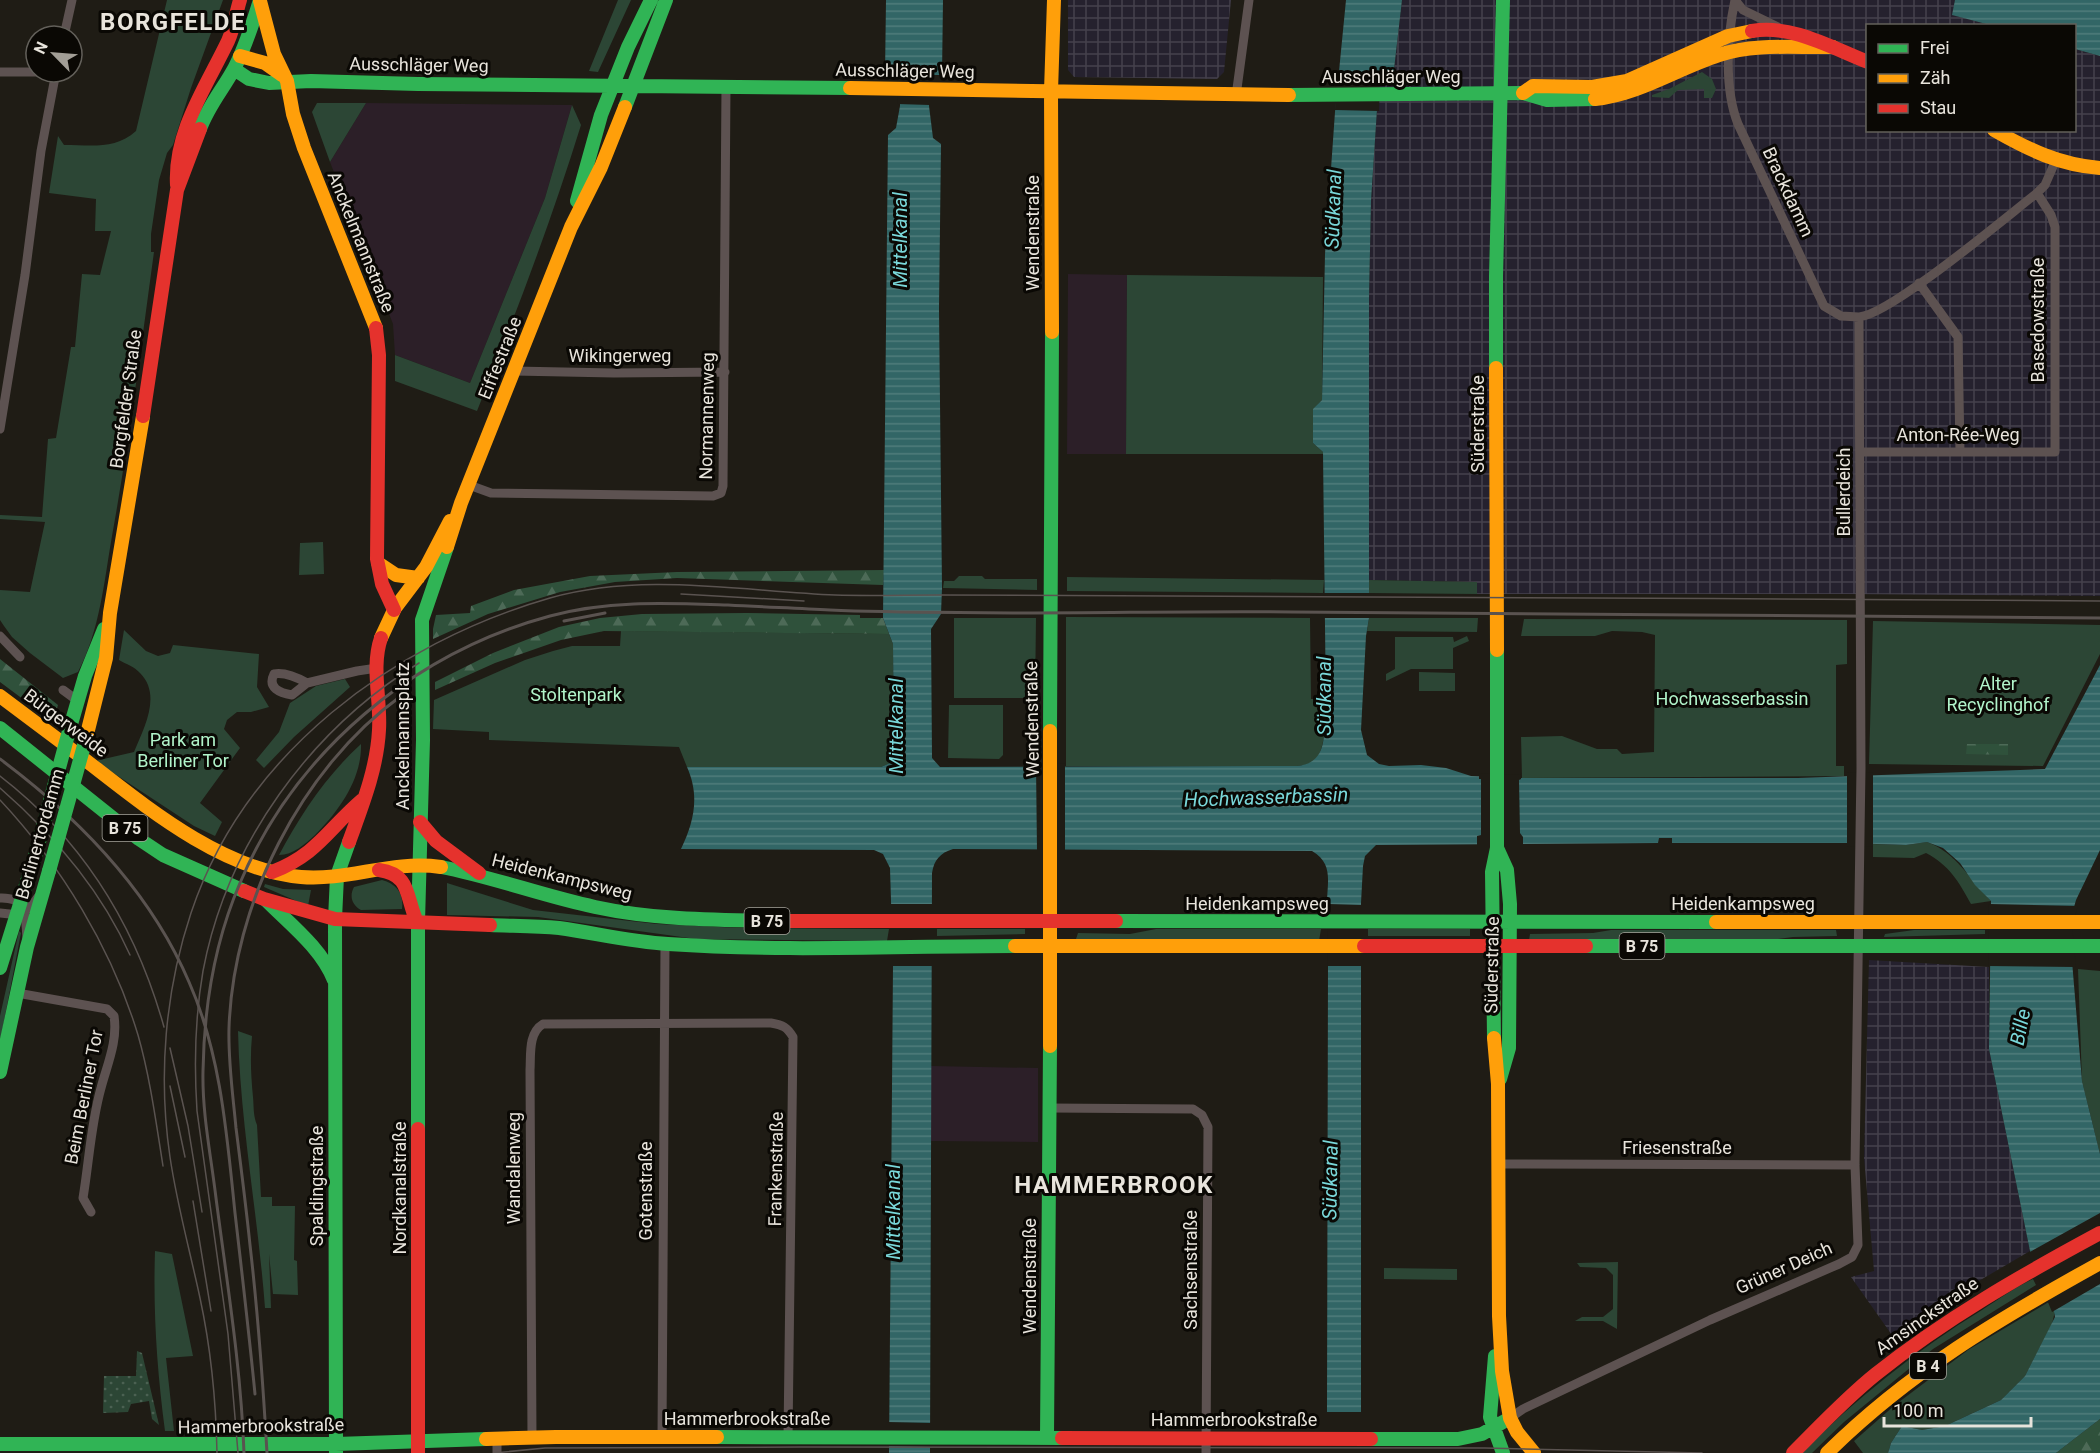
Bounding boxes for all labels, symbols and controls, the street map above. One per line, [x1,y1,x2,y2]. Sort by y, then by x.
district label: BORGFELDE [100,8,246,36]
north arrow [24,24,84,84]
legend [1866,24,2076,132]
text: Frei [1920,37,1950,58]
text: N [30,39,52,57]
street label: Ausschläger Weg [349,53,489,76]
street label: Ausschläger Weg [835,59,975,82]
street label: Ausschläger Weg [1321,66,1461,87]
text: Zäh [1920,67,1951,88]
text: Stau [1920,97,1956,118]
street label: Brackdamm [1759,144,1818,240]
street label: Anckelmannstraße [324,168,399,315]
water label: Südkanal [1320,169,1346,249]
street label: Wendenstraße [1022,175,1043,291]
water label: Mittelkanal [888,192,912,288]
street label: Basedowstraße [2027,258,2048,382]
street label: Eiffestraße [473,313,526,402]
street label: Borgfelder Straße [105,328,146,470]
street label: Wikingerweg [569,345,671,366]
street label: Normannenweg [695,352,718,480]
street label: Süderstraße [1467,375,1488,473]
street label: Anton-Rée-Weg [1896,424,2020,445]
street label: Bullerdeich [1833,448,1854,536]
water label: Südkanal [1312,656,1336,736]
street label: Wendenstraße [1020,661,1043,777]
street label: Anckelmannsplatz [392,662,413,810]
park label: Alter Recyclinghof [1946,673,2050,715]
water label: Mittelkanal [884,678,908,774]
street label: Bürgerweide [20,684,113,761]
park label: Stoltenpark [530,684,623,705]
park label: Hochwasserbassin [1656,688,1808,709]
park label: Park am Berliner Tor [137,729,229,771]
street label: Berlinertordamm [11,766,68,902]
water label: Hochwasserbassin [1183,782,1349,812]
road number: B 75 [102,815,148,841]
street label: Heidenkampsweg [490,849,634,904]
street label: Heidenkampsweg [1185,893,1329,914]
street label: Heidenkampsweg [1671,893,1815,914]
road number: B 75 [744,908,789,934]
street label: Süderstraße [1480,916,1503,1014]
road number: B 75 [1620,933,1664,959]
water label: Bille [2005,1007,2035,1047]
street label: Beim Berliner Tor [60,1028,107,1166]
street label: Wandalenweg [503,1112,524,1224]
street label: Frankenstraße [764,1112,787,1226]
street label: Nordkanalstraße [389,1121,410,1255]
street label: Spaldingstraße [306,1126,327,1246]
street label: Friesenstraße [1622,1137,1732,1158]
water label: Südkanal [1317,1140,1343,1220]
street label: Gotenstraße [635,1142,656,1240]
water label: Mittelkanal [881,1164,905,1260]
district label: HAMMERBROOK [1014,1171,1214,1199]
street label: Sachsenstraße [1180,1210,1201,1330]
street label: Wendenstraße [1019,1218,1040,1334]
street label: Grüner Deich [1732,1237,1835,1298]
street label: Amsinckstraße [1871,1272,1982,1359]
road number: B 4 [1910,1353,1946,1379]
scale bar [1884,1390,2031,1428]
text: 100 m [1893,1400,1944,1421]
street label: Hammerbrookstraße [664,1408,830,1429]
street label: Hammerbrookstraße [1151,1409,1317,1430]
street label: Hammerbrookstraße [178,1414,344,1437]

